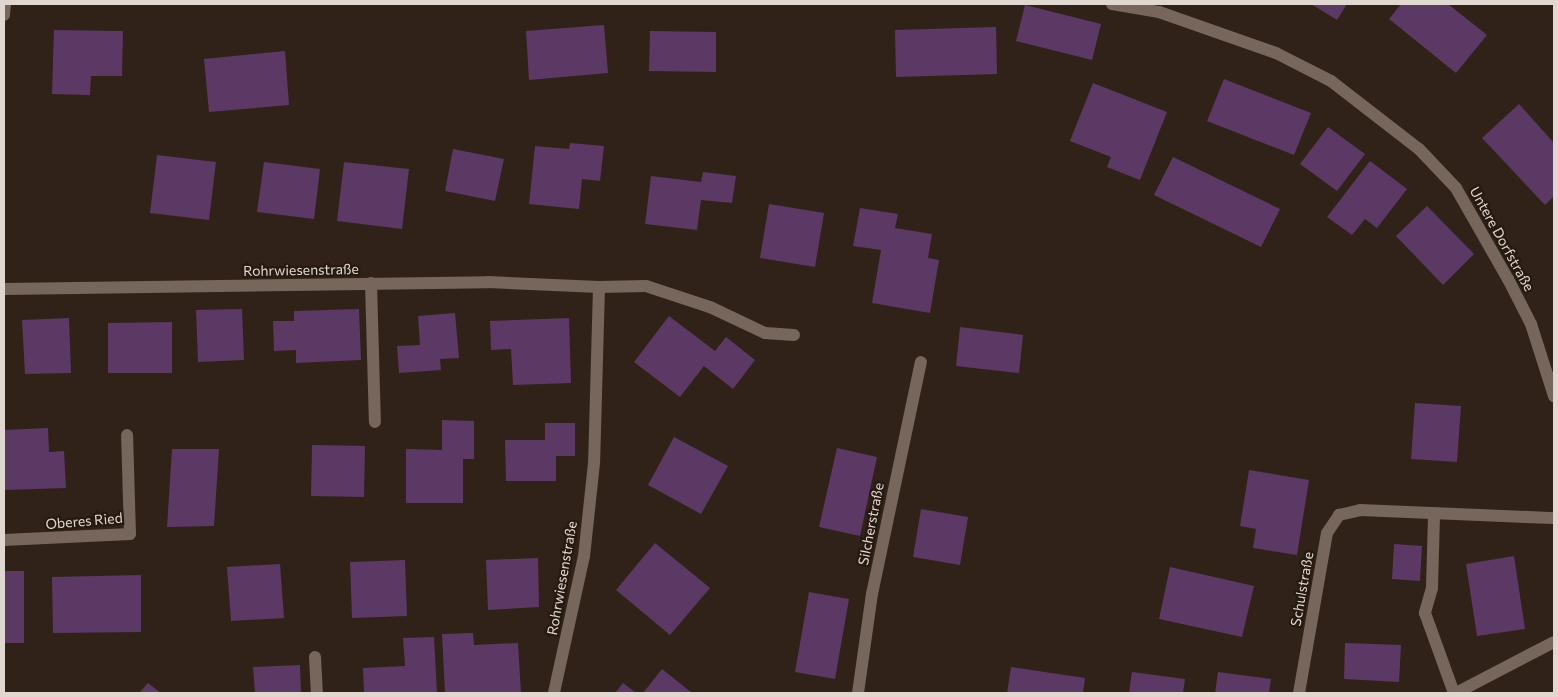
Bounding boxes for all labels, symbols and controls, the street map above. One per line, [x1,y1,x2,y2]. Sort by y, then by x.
street label: Untere Dorfstraße [1466,184,1538,294]
street label: Rohrwiesenstraße [243,261,359,279]
street label: Silcherstraße [855,481,887,567]
street label: Oberes Ried [45,509,123,533]
street label: Rohrwiesenstraße [544,520,580,636]
street label: Schulstraße [1287,550,1317,628]

